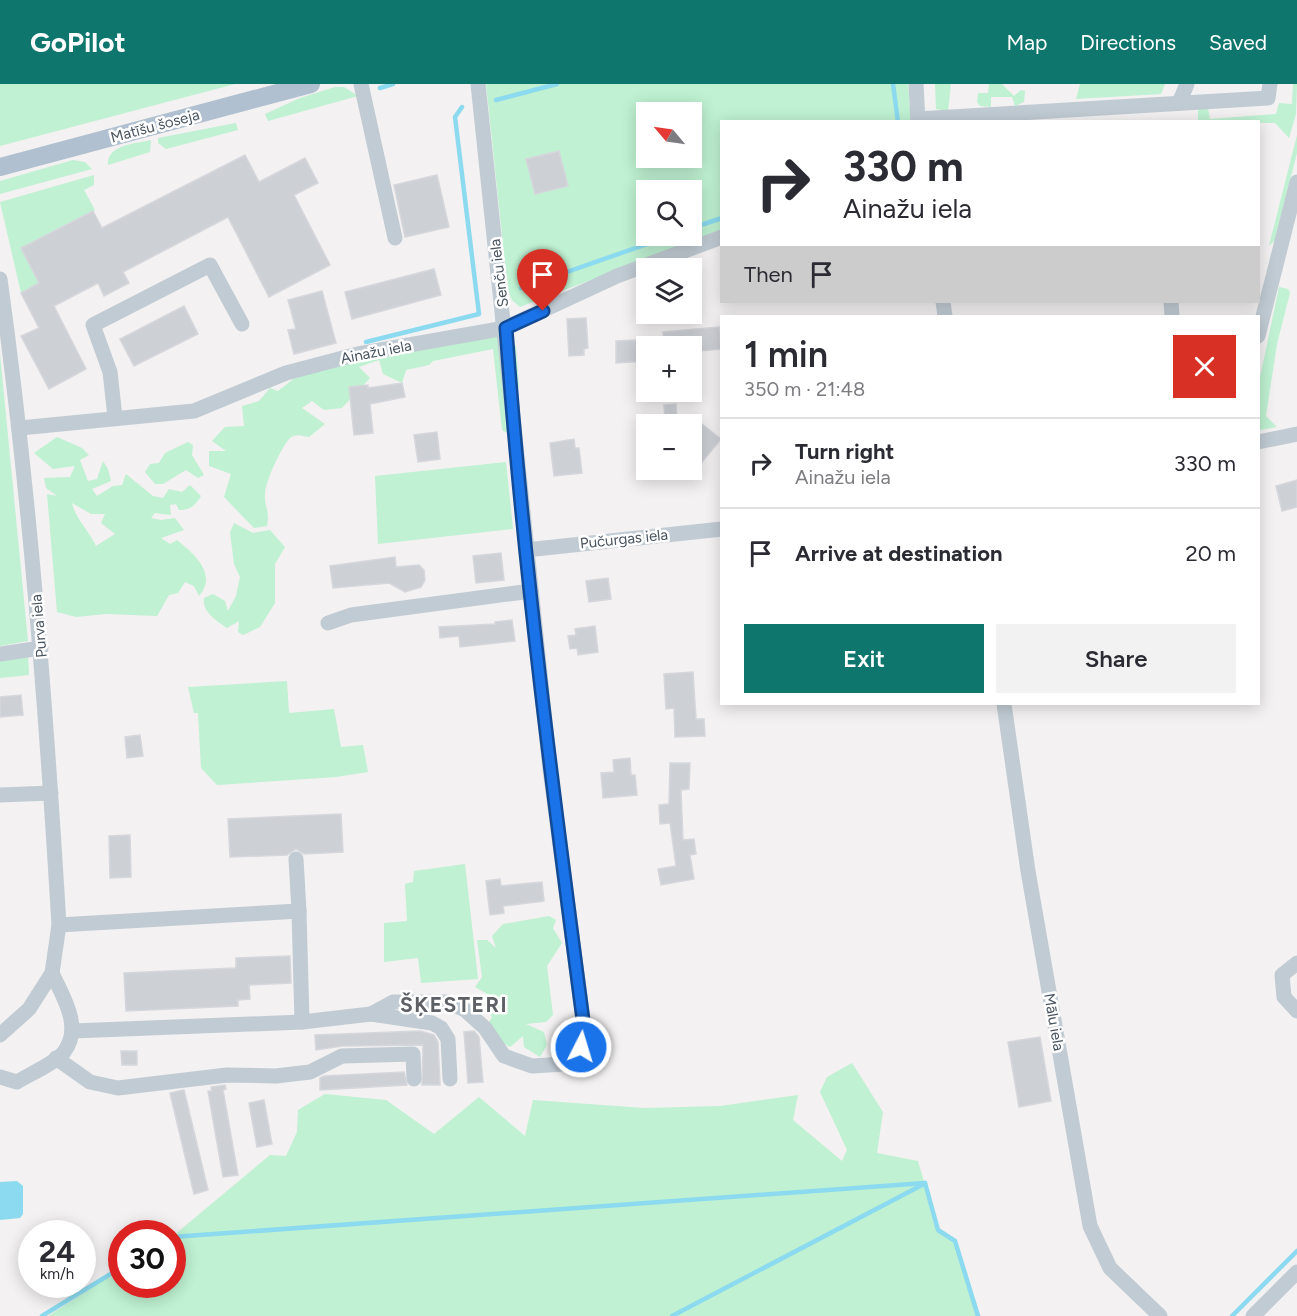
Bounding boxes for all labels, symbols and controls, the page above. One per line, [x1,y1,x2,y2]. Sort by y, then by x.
text: GoPilot [30,25,126,59]
text: Map [1006,30,1047,55]
text: Directions [1080,30,1176,55]
text: Saved [1209,30,1267,55]
north arrow [636,102,702,168]
map controls [636,102,702,480]
street label: Matīšu šoseja [109,106,201,146]
text: 330 m [843,141,964,192]
icon: right [744,144,822,222]
button: search [636,180,702,246]
text: Ainažu iela [843,192,972,225]
street label: Senču iela [486,238,512,308]
pin [517,249,568,311]
icon: arrive [526,258,559,291]
button: layers [636,258,702,324]
icon: arrive [805,258,838,291]
text: Then [744,261,793,288]
text: 1 min [744,333,828,376]
button: close [1173,335,1236,398]
street label: Ainažu iela [339,336,413,368]
button: + [636,336,702,402]
text: 350 m · 21:48 [744,377,865,401]
button: − [636,414,702,480]
text: Turn right [795,438,894,465]
icon: right [744,447,777,480]
text: 330 m [1174,450,1236,477]
text: Ainažu iela [795,465,891,489]
street label: Pučurgas iela [579,525,669,553]
icon: arrive [744,537,777,570]
text: Arrive at destination [795,540,1003,567]
text: 20 m [1185,540,1236,567]
street label: Purva iela [27,594,51,658]
button: Exit [744,624,984,693]
button: Share [996,624,1236,693]
district label: ŠĶESTERI [400,992,508,1017]
street label: Mālu iela [1040,992,1068,1052]
position arrow [549,1015,613,1079]
speed limit sign: 30 [108,1220,186,1298]
text: 24 [39,1233,75,1270]
text: km/h [40,1265,74,1283]

